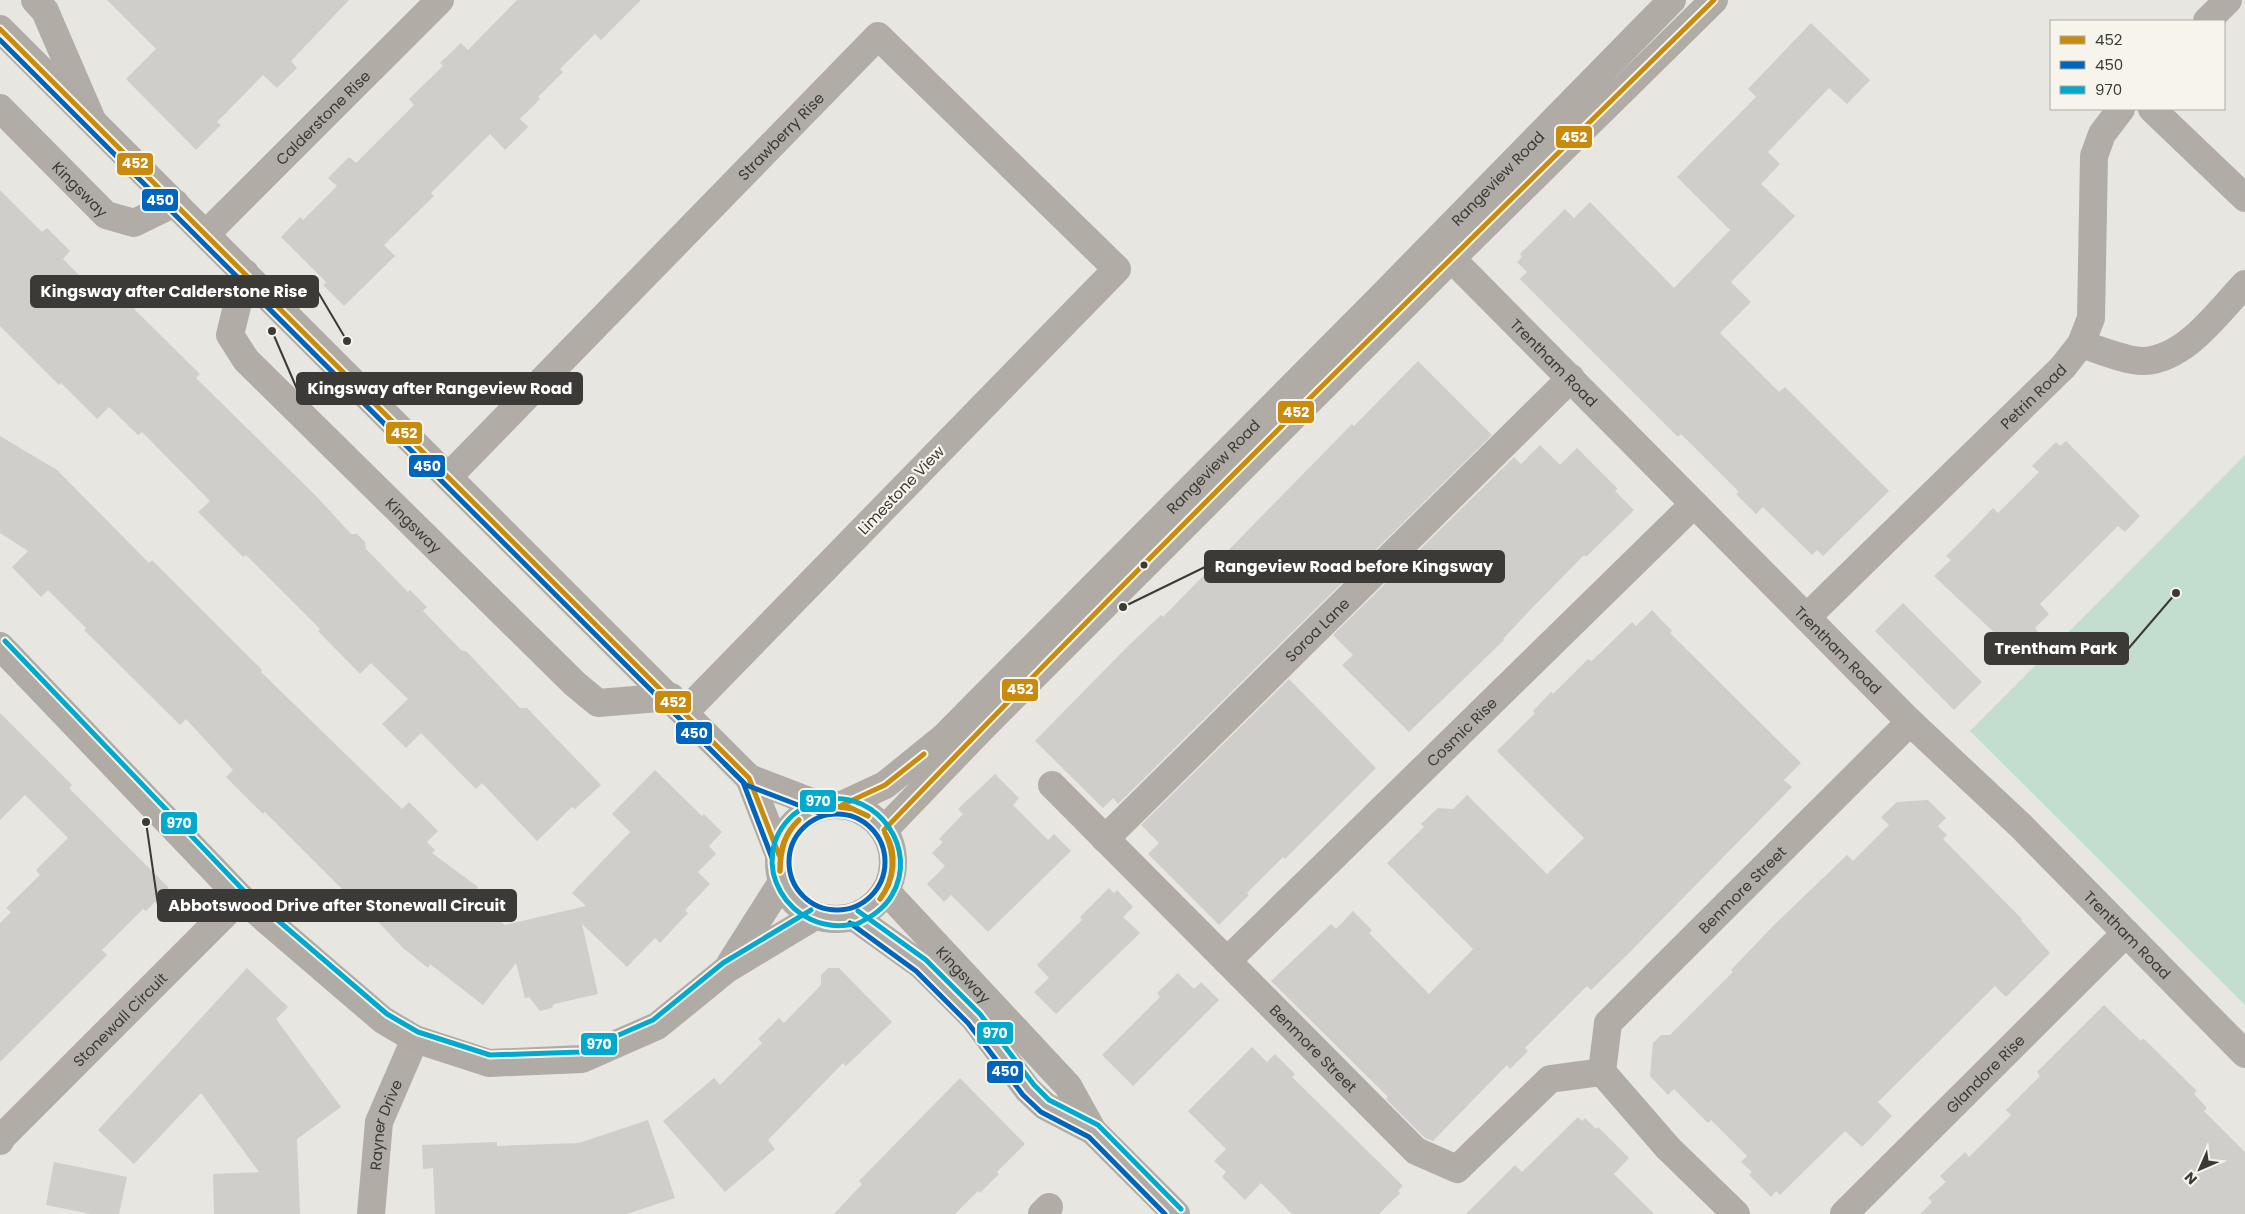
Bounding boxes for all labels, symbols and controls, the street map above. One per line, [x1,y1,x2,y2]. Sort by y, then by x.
legend [2050,20,2225,110]
text: 452 [2095,29,2122,50]
text: 450 [2095,54,2123,75]
street label: Calderstone Rise [271,65,375,169]
text: 970 [2095,79,2122,100]
street label: Strawberry Rise [733,87,828,185]
line badge: 452 [1555,125,1593,149]
street label: Rangeview Road [1446,126,1549,230]
text: 452 [1561,127,1587,147]
line badge: 452 [116,152,154,176]
text: 452 [122,153,148,173]
street label: Kingsway [48,156,113,222]
line badge: 450 [141,188,179,212]
text: 450 [146,190,174,210]
callout: Kingsway after Calderstone Rise [31,276,318,307]
text: Kingsway after Calderstone Rise [41,280,308,303]
street label: Trentham Road [1506,314,1603,411]
street label: Petrin Road [1995,359,2071,434]
callout: Kingsway after Rangeview Road [297,373,582,404]
text: Kingsway after Rangeview Road [308,377,572,400]
line badge: 452 [1277,400,1315,424]
text: 452 [1283,402,1309,422]
street label: Rangeview Road [1161,415,1264,518]
line badge: 452 [385,421,423,445]
text: 452 [391,423,417,443]
street label: Limestone View [853,440,949,539]
line badge: 450 [408,454,446,478]
text: 450 [413,456,441,476]
street label: Kingsway [381,493,447,558]
callout: Rangeview Road before Kingsway [1205,551,1504,582]
text: Rangeview Road before Kingsway [1215,555,1494,578]
unlabelled marker [1139,560,1149,570]
street label: Soroa Lane [1280,593,1354,666]
street label: Trentham Road [1790,601,1887,698]
callout: Trentham Park [1985,633,2128,664]
text: Trentham Park [1994,637,2118,660]
line badge: 452 [1001,678,1039,702]
text: 452 [1007,679,1033,699]
line badge: 452 [654,690,692,714]
text: 452 [660,692,686,712]
street label: Cosmic Rise [1421,692,1501,771]
line badge: 450 [675,721,713,745]
text: 450 [680,723,708,743]
line badge: 970 [799,789,837,813]
text: 970 [805,791,831,811]
line badge: 970 [160,811,198,835]
text: 970 [166,813,192,833]
street label: Benmore Street [1693,841,1791,938]
street label: Trentham Road [2079,886,2176,983]
callout: Abbotswood Drive after Stonewall Circuit [158,890,516,921]
text: Abbotswood Drive after Stonewall Circuit [168,894,506,917]
street label: Kingsway [932,941,996,1008]
street label: Stonewall Circuit [68,967,172,1071]
street label: Benmore Street [1265,999,1362,1097]
line badge: 970 [976,1021,1014,1045]
text: 970 [982,1023,1008,1043]
street label: Glandore Rise [1941,1029,2029,1118]
line badge: 970 [580,1032,618,1056]
text: 970 [586,1034,612,1054]
line badge: 450 [986,1060,1024,1084]
text: 450 [991,1061,1019,1081]
street label: Rayner Drive [364,1076,407,1171]
north arrow [2175,1144,2225,1194]
text: N [2180,1167,2202,1189]

